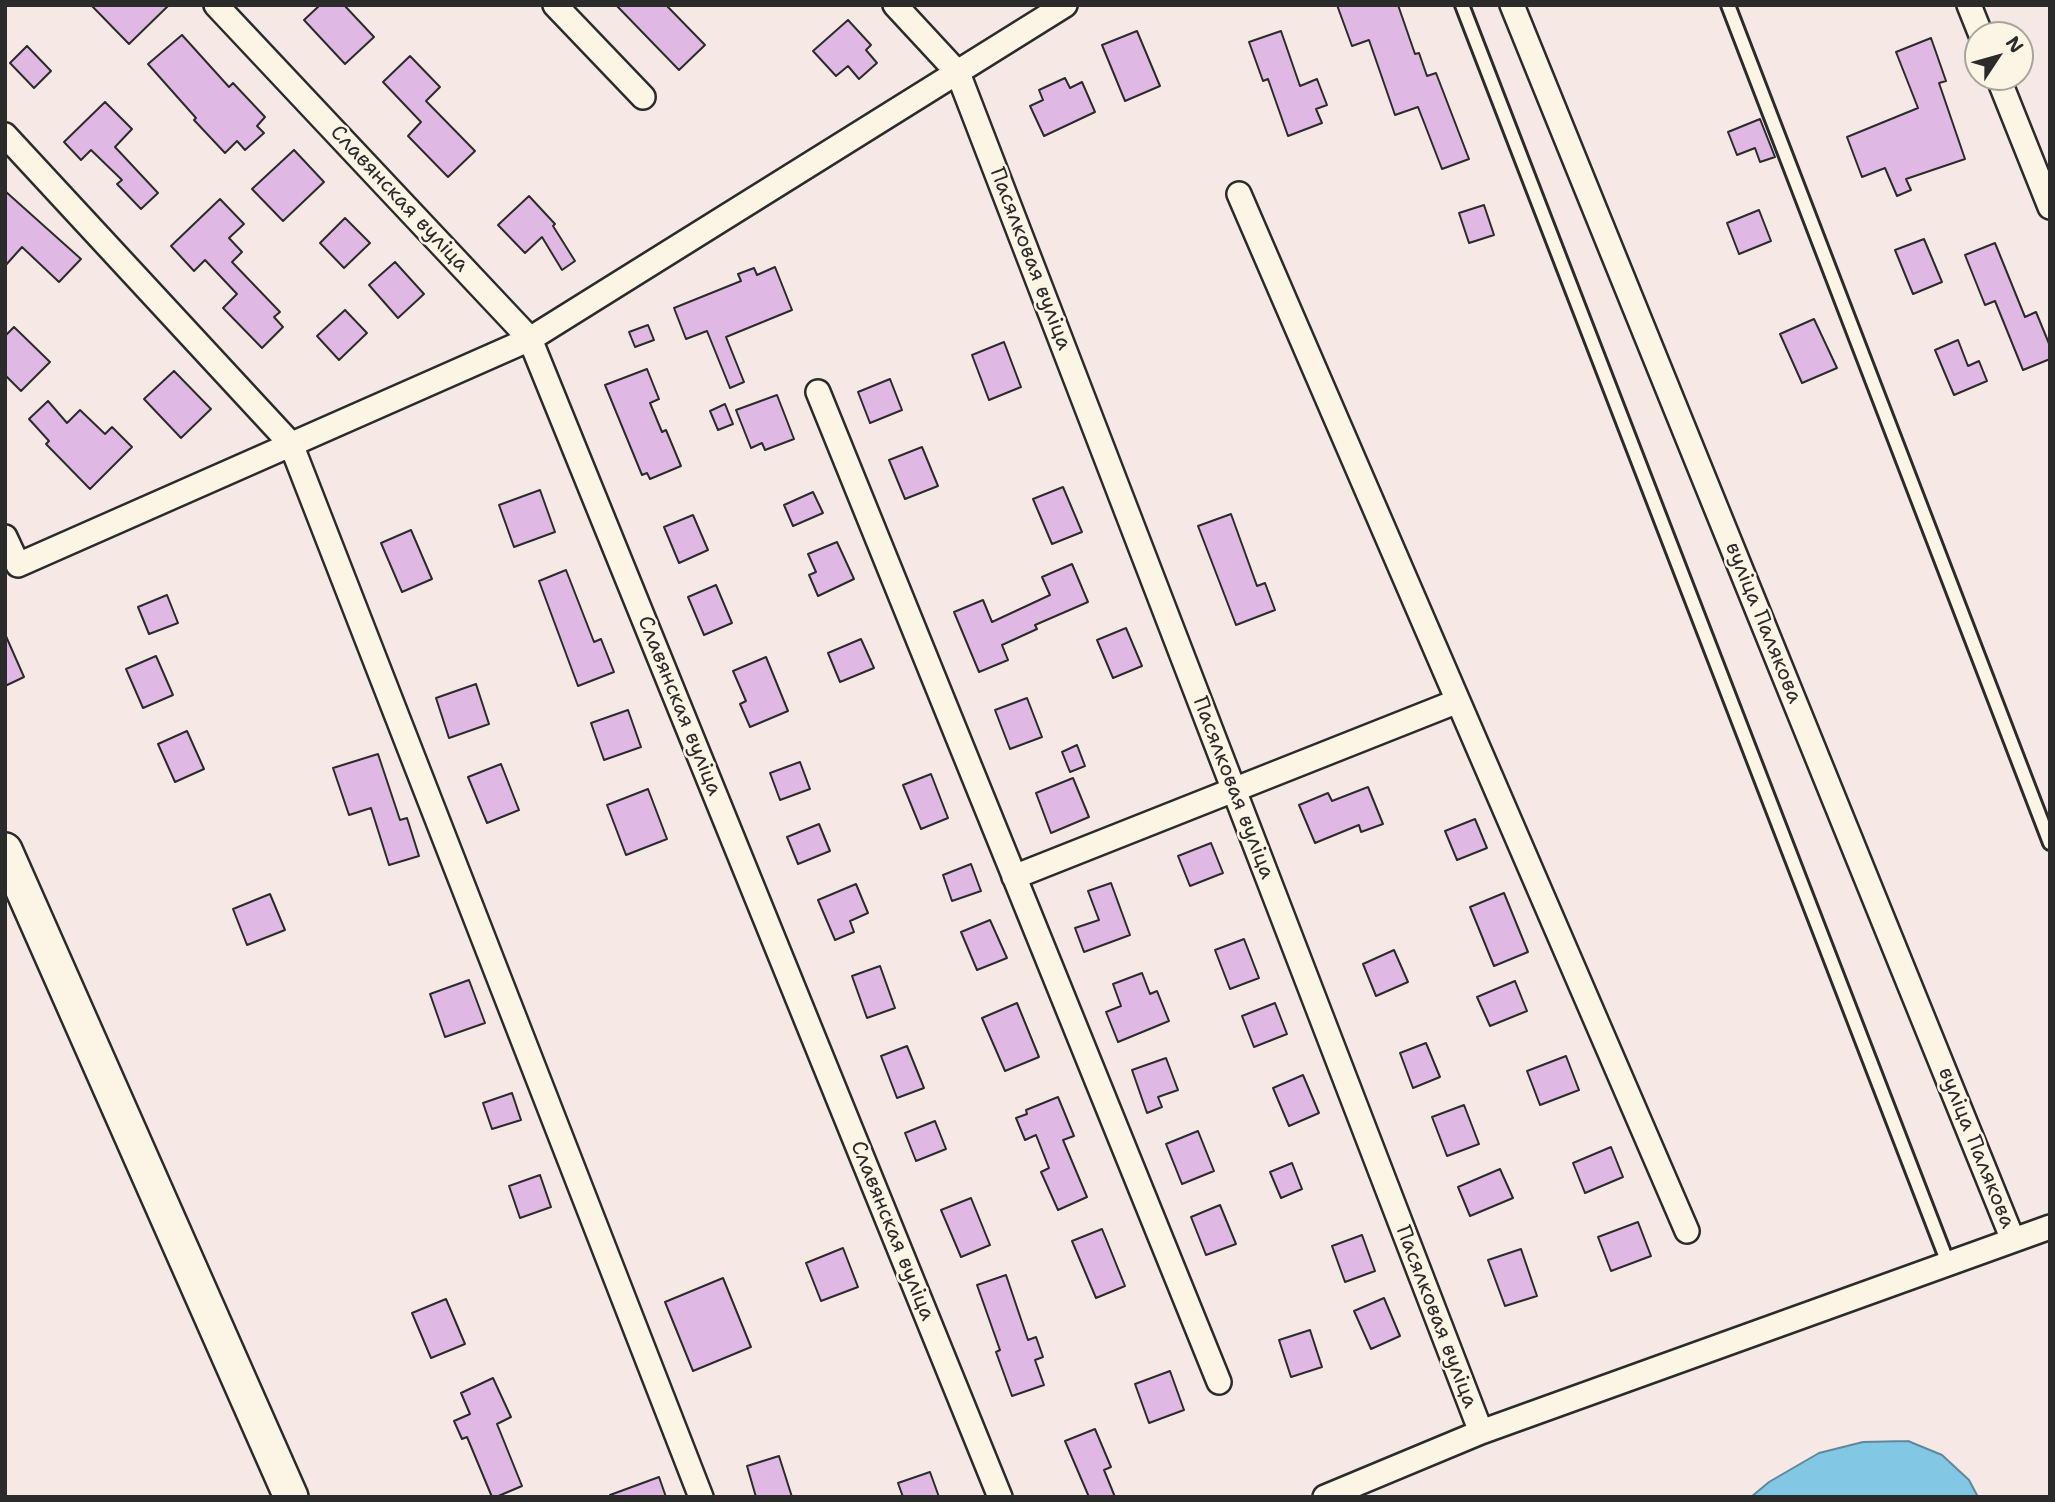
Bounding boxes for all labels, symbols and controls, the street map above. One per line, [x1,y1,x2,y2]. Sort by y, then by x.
north arrow [1964,21,2034,91]
text: N [2000,31,2029,58]
street label: Славянская вуліца [324,120,474,278]
street label: Пасялковая вуліца [984,164,1076,354]
street label: вуліца Палякова [1719,539,1807,707]
street label: Славянская вуліца [631,612,727,800]
street label: Пасялковая вуліца [1187,693,1279,883]
street label: вуліца Палякова [1932,1064,2020,1232]
street label: Славянская вуліца [844,1137,940,1325]
street label: Пасялковая вуліца [1390,1222,1482,1412]

